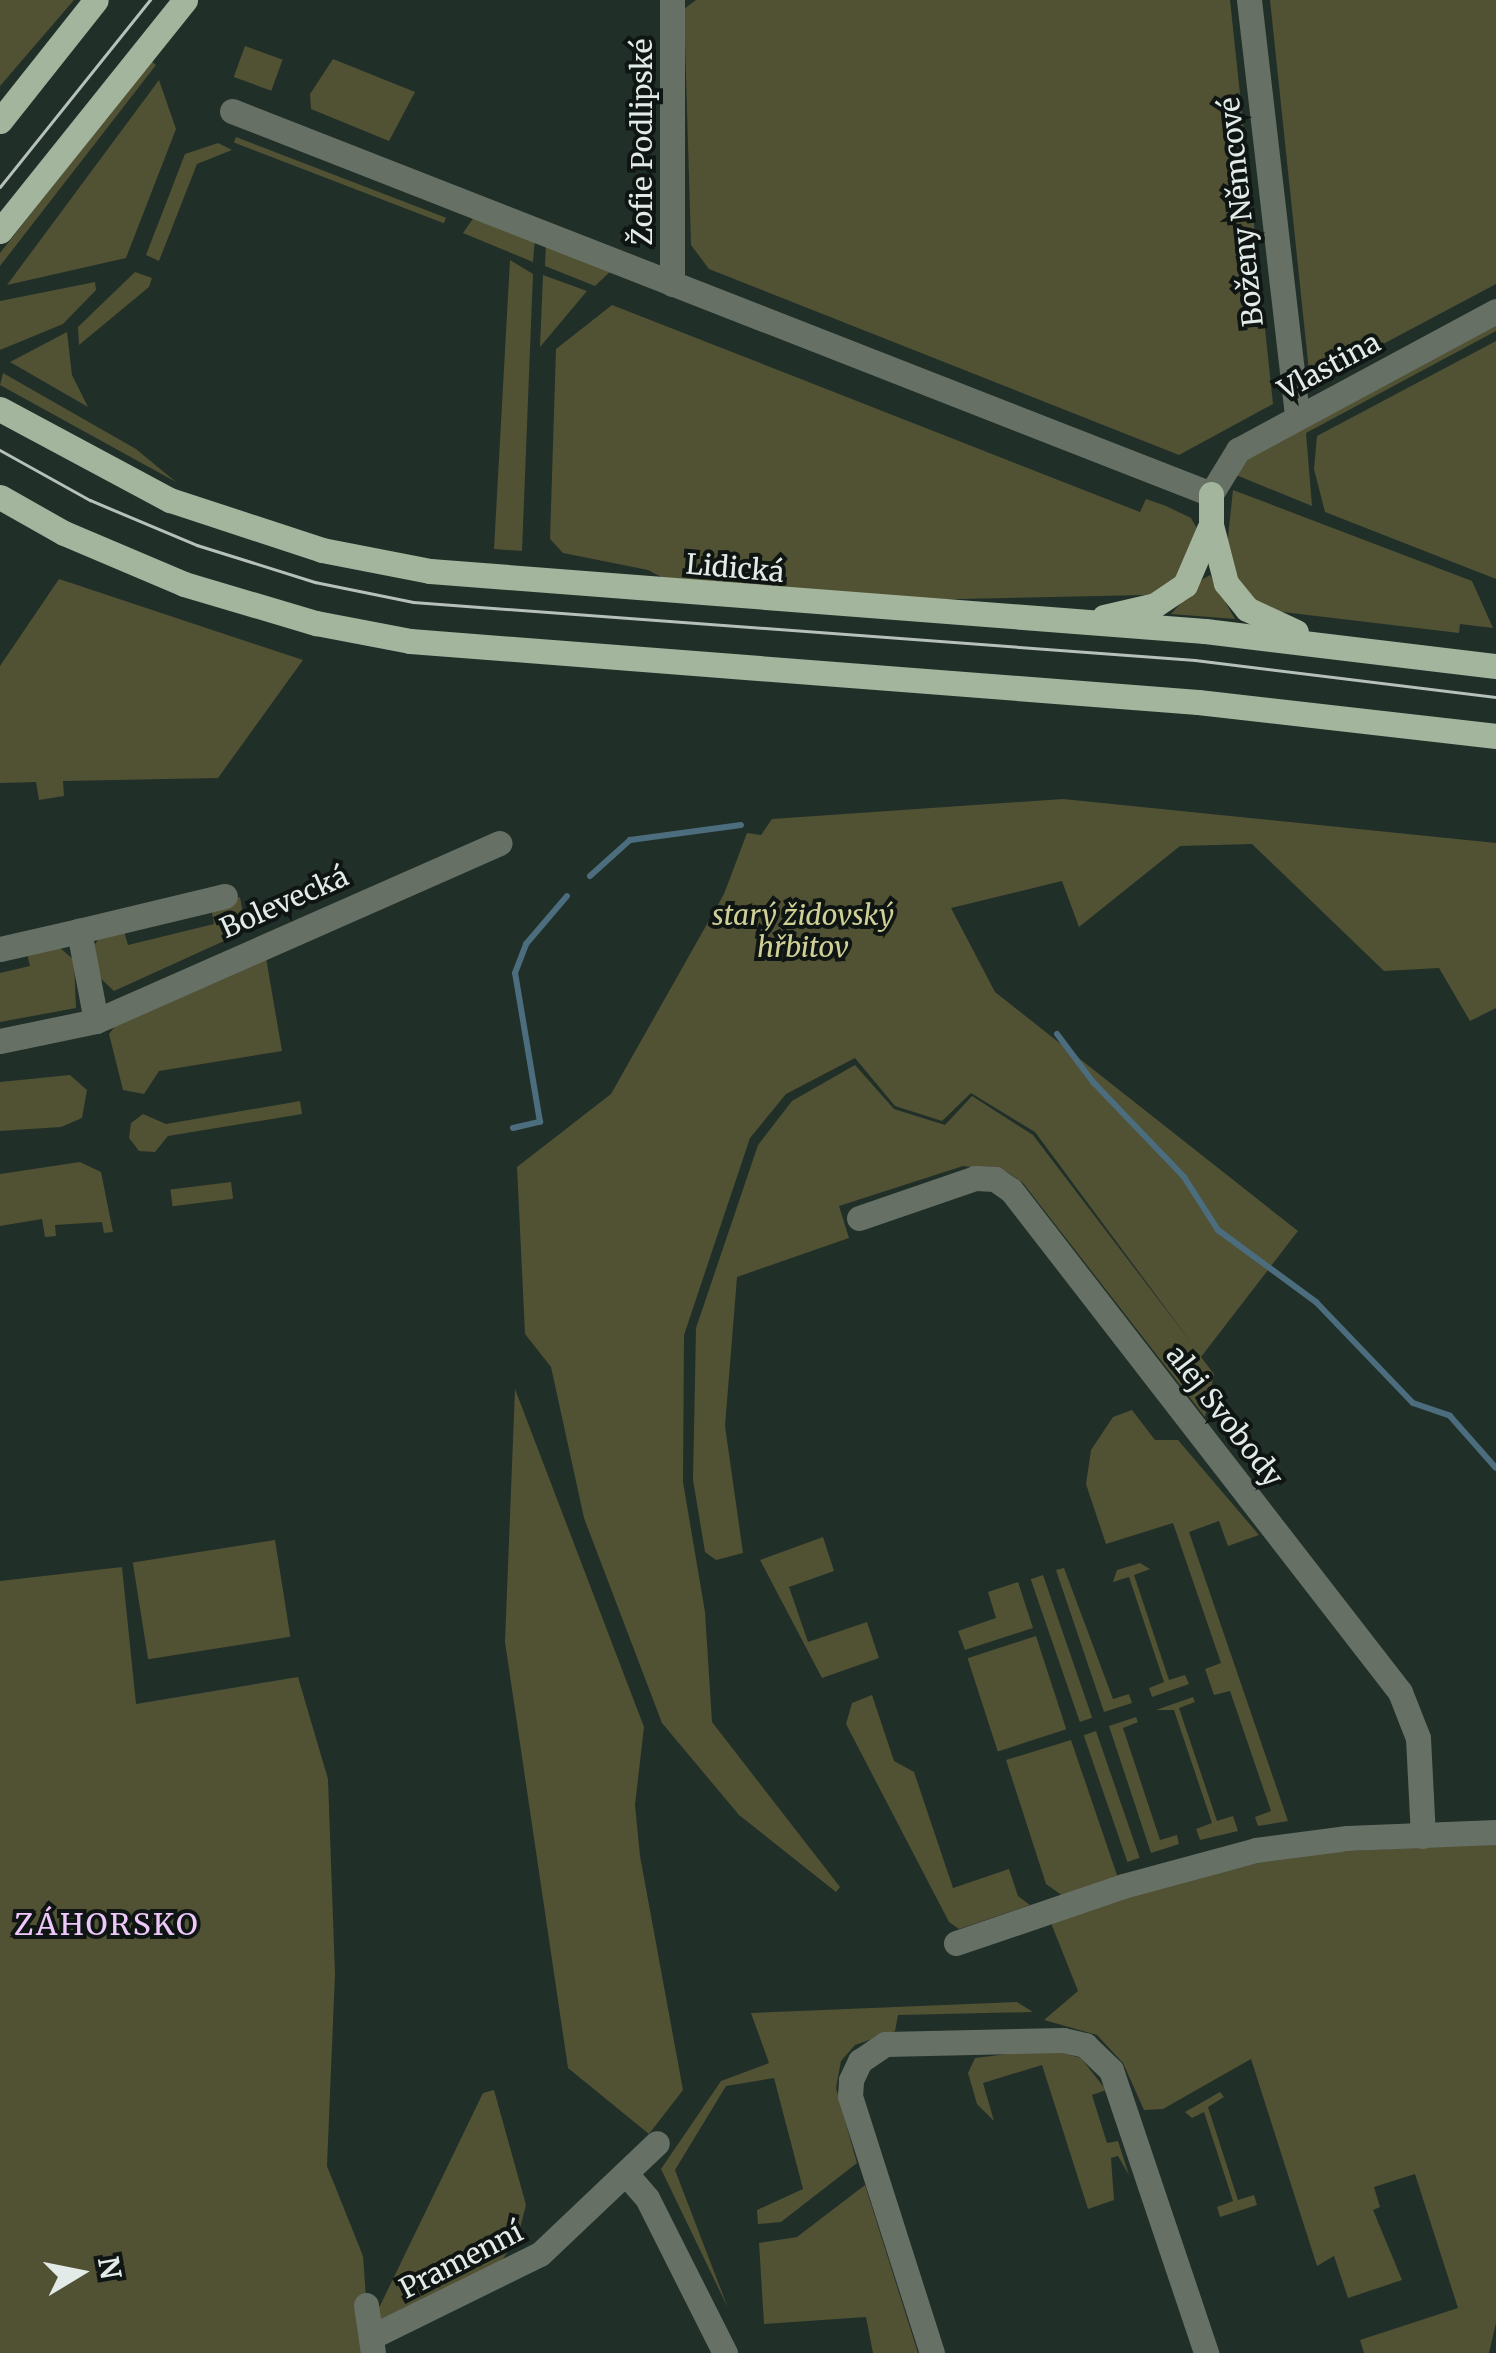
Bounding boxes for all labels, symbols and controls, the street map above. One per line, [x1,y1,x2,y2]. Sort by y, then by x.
street label: Žofie Podlipské [625,39,659,245]
street label: Boženy Němcové [1212,96,1270,328]
street label: Vlastina [1272,325,1386,407]
street label: Lidická [684,547,786,589]
street label: Bolevecká [215,859,353,945]
park label: starý židovský hřbitov [712,898,894,964]
street label: alej Svobody [1160,1339,1290,1493]
district label: ZÁHORSKO [14,1906,200,1942]
street label: Pramenní [394,2215,528,2305]
north arrow [30,2223,130,2323]
text: N [90,2254,129,2282]

